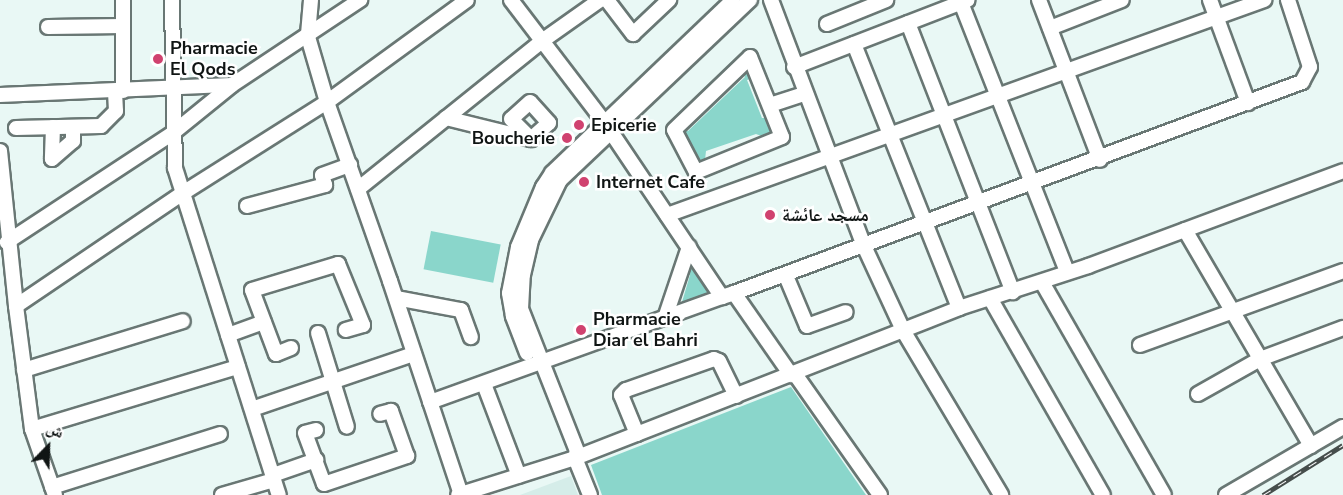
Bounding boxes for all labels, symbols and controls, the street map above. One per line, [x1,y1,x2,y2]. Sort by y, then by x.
place label: Pharmacie El Qods [170,38,258,80]
marker: Pharmacie El Qods [151,52,165,66]
place label: Epicerie [591,114,657,136]
marker: Epicerie [572,118,586,132]
place label: Boucherie [472,127,555,149]
marker: Boucherie [560,131,574,145]
place label: Internet Cafe [596,171,705,193]
marker: Internet Cafe [577,175,591,189]
place label: مسجد عائشة [782,204,869,226]
marker: مسجد عائشة [763,208,777,222]
place label: Pharmacie Diar el Bahri [593,309,698,352]
marker: Pharmacie Diar el Bahri [574,323,588,337]
north arrow [18,417,78,477]
text: ش [43,417,67,444]

